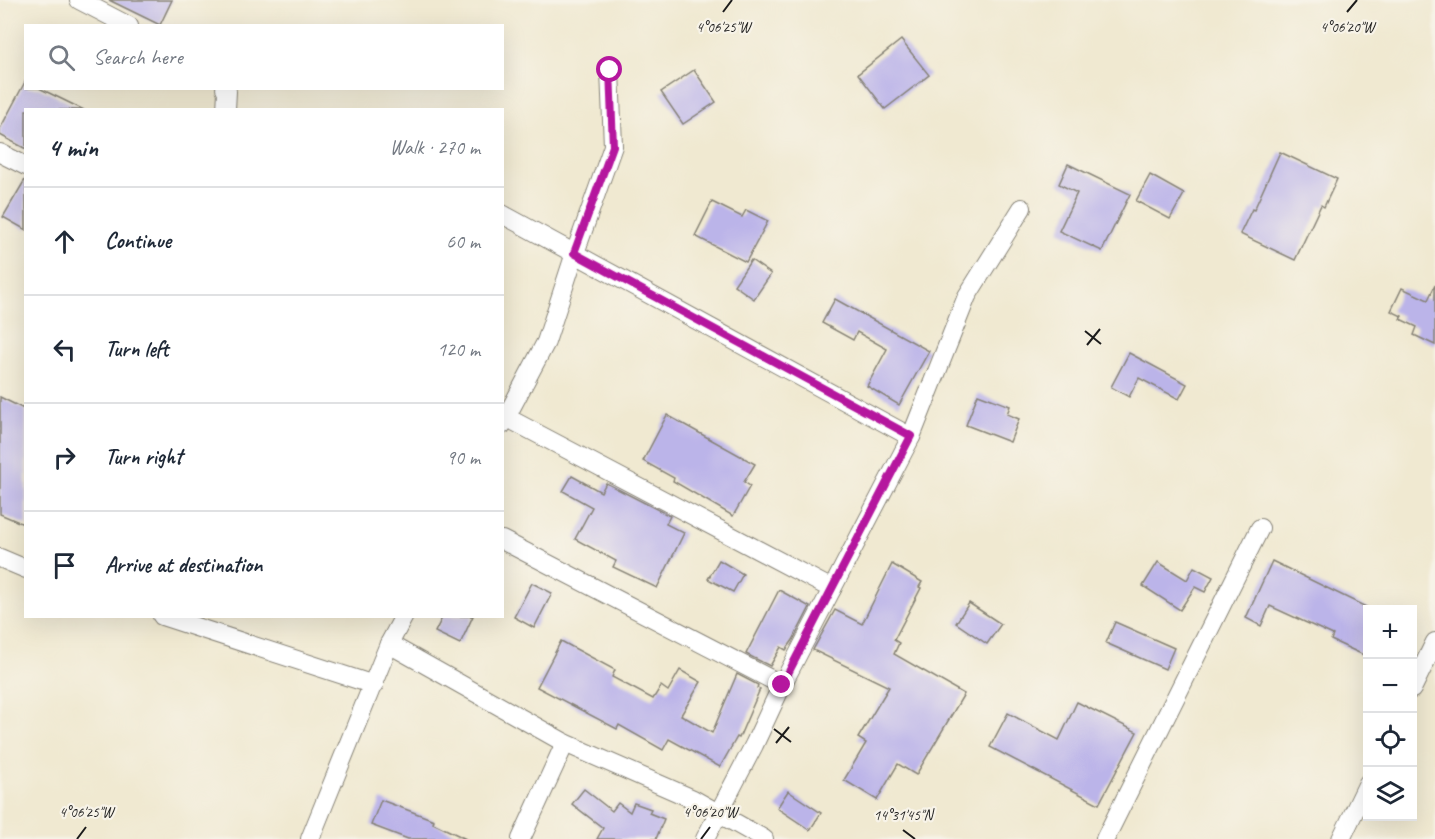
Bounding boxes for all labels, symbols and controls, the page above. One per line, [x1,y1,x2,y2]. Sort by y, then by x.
text: 4°06'25"W [696,18,753,37]
text: 4°06'20"W [1320,18,1377,37]
search box [24,24,504,90]
icon: search [45,41,78,74]
text: Search here [93,43,183,71]
route start [596,56,622,82]
text: 4 min [48,131,98,164]
text: Walk · 270 m [390,135,480,160]
icon: ahead [48,225,81,258]
text: Continue [105,227,171,255]
text: 60 m [446,229,480,254]
icon: left [48,333,81,366]
text: Turn left [105,335,169,363]
text: 120 m [437,337,480,362]
icon: right [48,441,81,474]
text: Turn right [105,443,182,471]
text: 90 m [446,445,480,470]
icon: arrive [48,549,81,582]
text: Arrive at destination [105,551,262,579]
map controls [1363,605,1417,821]
button: + [1363,605,1417,659]
button: − [1363,659,1417,713]
route end [768,671,794,697]
button: locate [1363,713,1417,767]
button: layers [1363,767,1417,821]
text: 4°06'25"W [59,803,116,822]
text: 4°06'20"W [683,803,740,822]
text: 14°31'45"N [873,806,936,825]

